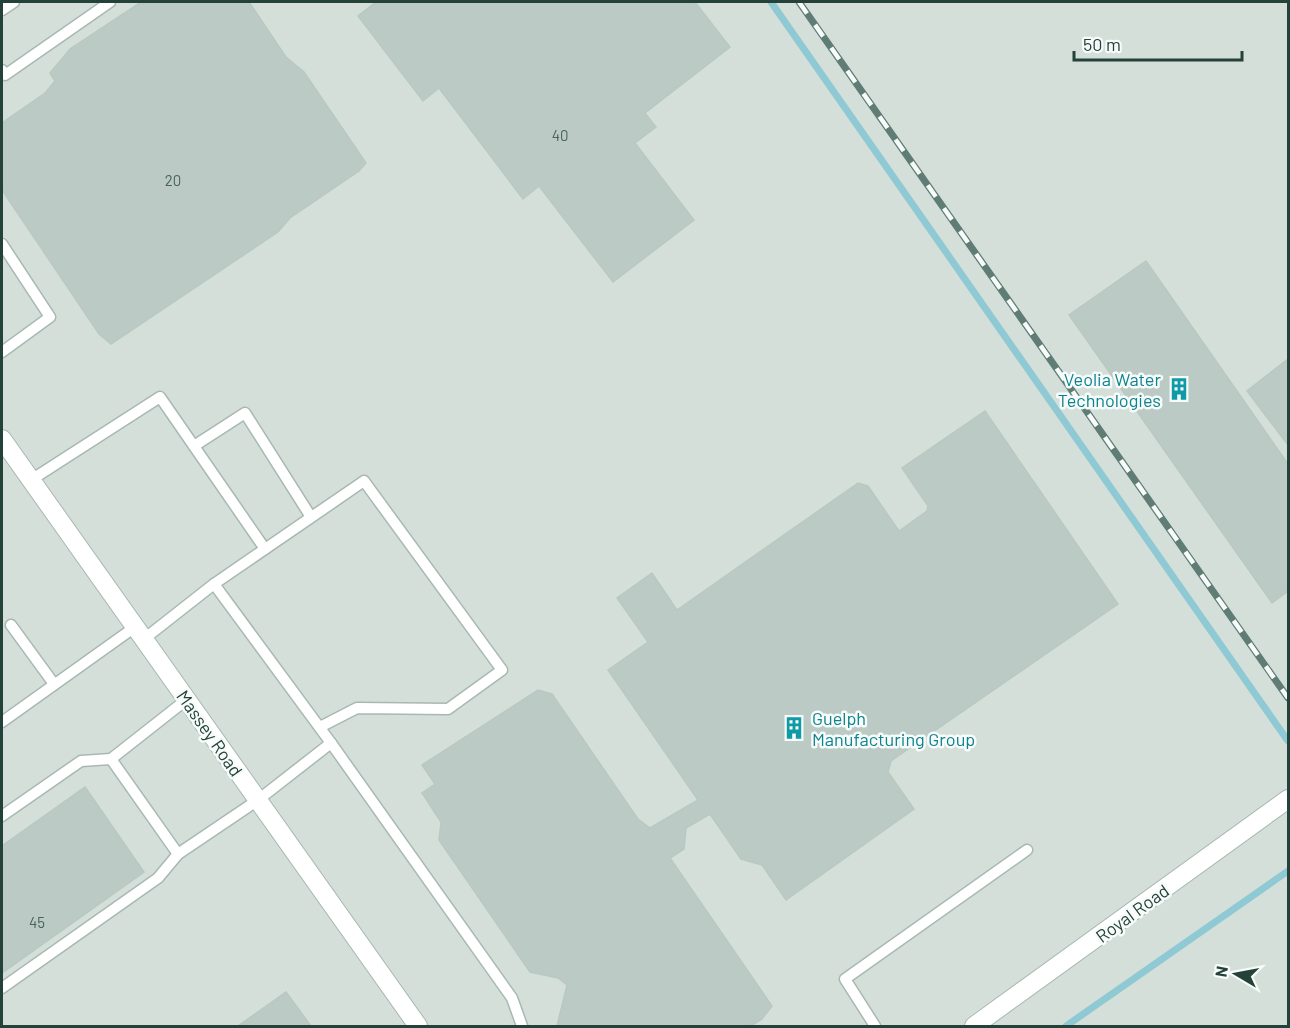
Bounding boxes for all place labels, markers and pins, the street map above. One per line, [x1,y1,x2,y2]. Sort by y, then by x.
place label: Veolia Water Technologies [1058,368,1161,411]
building icon: Veolia Water Technologies [1166,376,1192,402]
place label: Guelph Manufacturing Group [812,707,975,750]
building icon: Guelph Manufacturing Group [781,715,807,741]

